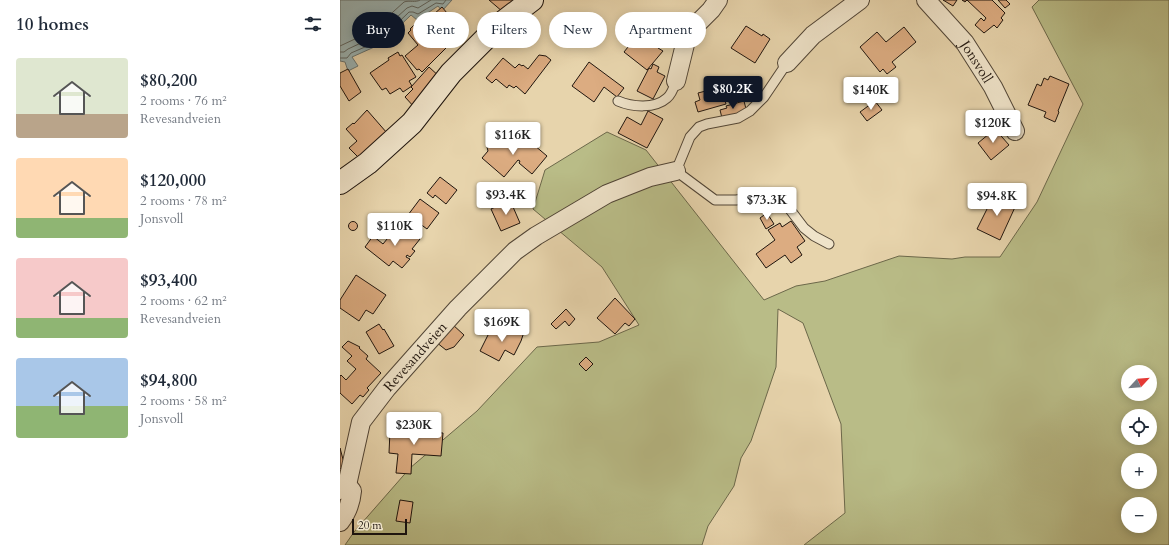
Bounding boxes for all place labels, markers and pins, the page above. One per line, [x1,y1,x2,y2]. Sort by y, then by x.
pin: $80.2K [700,76,766,110]
pin: $140K [843,77,899,111]
pin: $120K [965,110,1021,144]
pin: $116K [485,122,541,156]
pin: $93.4K [473,182,539,216]
pin: $94.8K [964,183,1030,217]
pin: $73.3K [734,187,800,221]
pin: $110K [367,213,423,247]
pin: $169K [474,309,530,343]
pin: $230K [386,412,442,446]

